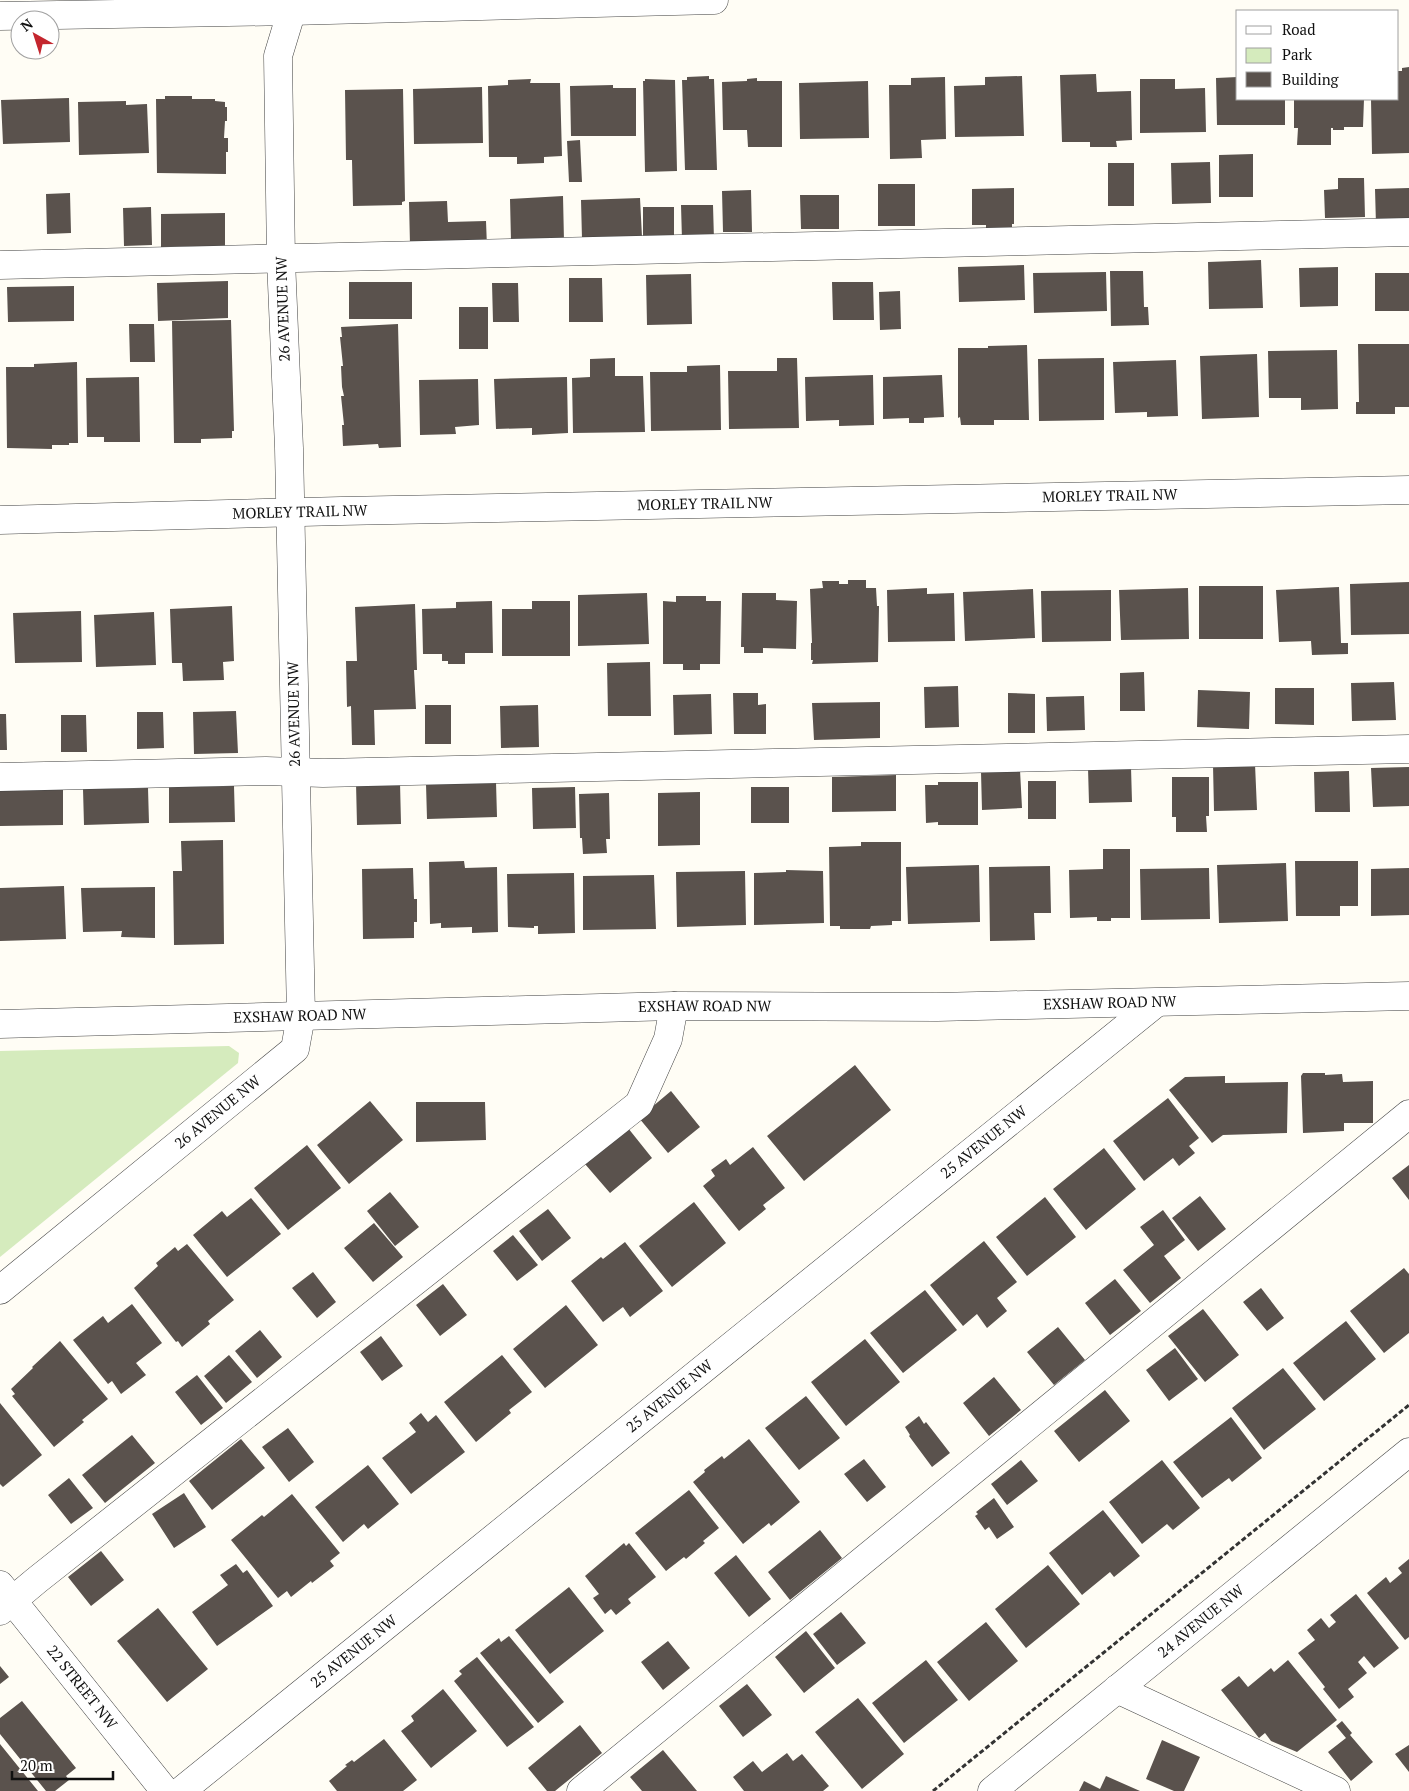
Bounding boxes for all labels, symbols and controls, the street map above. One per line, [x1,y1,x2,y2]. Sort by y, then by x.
north arrow [10,10,60,60]
legend [1236,10,1399,100]
text: N [16,14,37,35]
text: Road [1282,19,1315,39]
text: Park [1282,44,1312,64]
text: Building [1282,69,1340,89]
street label: 26 AVENUE NW [270,255,294,362]
street label: MORLEY TRAIL NW [1042,484,1179,506]
street label: MORLEY TRAIL NW [637,491,774,514]
street label: MORLEY TRAIL NW [232,499,369,523]
street label: 26 AVENUE NW [282,660,304,767]
street label: EXSHAW ROAD NW [1043,990,1178,1014]
street label: EXSHAW ROAD NW [638,995,772,1016]
street label: EXSHAW ROAD NW [233,1003,368,1027]
street label: 26 AVENUE NW [170,1070,265,1153]
street label: 25 AVENUE NW [936,1100,1031,1182]
street label: 25 AVENUE NW [621,1354,717,1436]
street label: 24 AVENUE NW [1153,1579,1248,1662]
street label: 25 AVENUE NW [306,1609,401,1692]
street label: 22 STREET NW [43,1641,123,1733]
scale bar [12,1748,114,1780]
text: 20 m [20,1755,53,1775]

